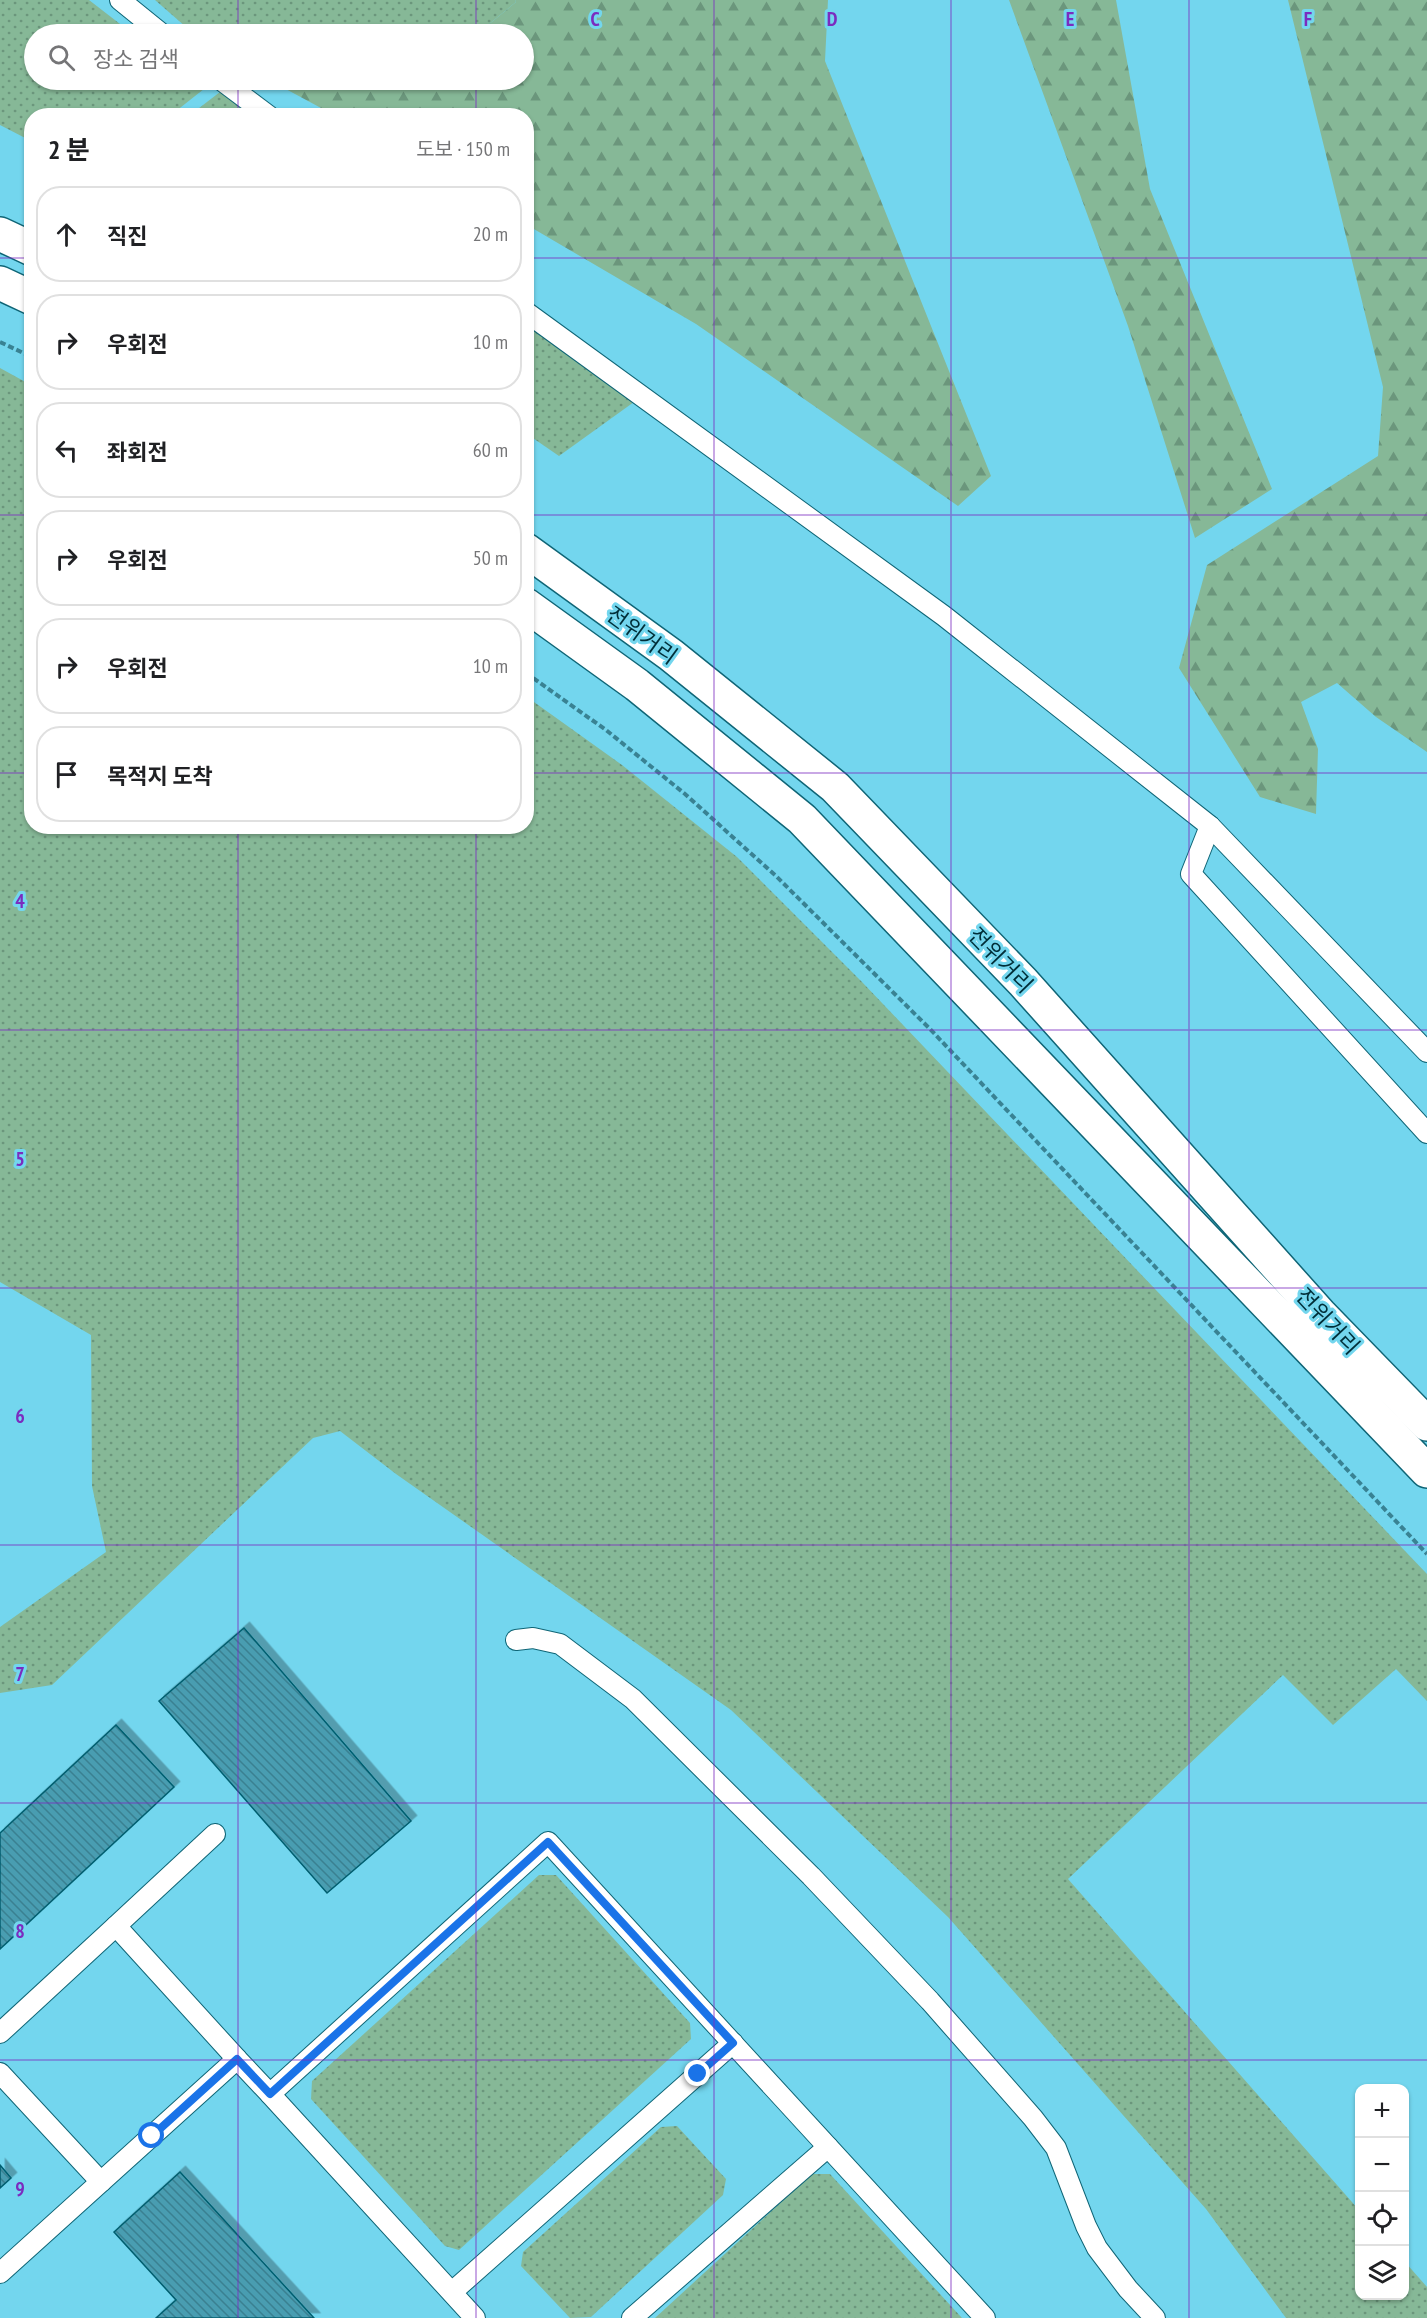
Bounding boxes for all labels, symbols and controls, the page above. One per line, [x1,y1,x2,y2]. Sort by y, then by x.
text: C [590,6,600,32]
text: D [827,6,838,32]
text: E [1066,6,1074,32]
text: F [1304,6,1312,32]
search box [24,24,534,90]
icon: search [45,41,78,74]
text: 장소 검색 [93,45,179,73]
text: 2 분 [48,133,90,166]
text: 도보 · 150 m [416,136,510,162]
icon: ahead [50,218,83,251]
text: 20 m [473,221,508,247]
text: 직진 [107,222,147,250]
icon: right [50,326,83,359]
text: 10 m [473,329,508,355]
text: 우회전 [107,330,168,358]
icon: left [50,434,83,467]
text: 60 m [473,437,508,463]
text: 좌회전 [107,438,168,466]
icon: right [50,542,83,575]
text: 50 m [473,545,508,571]
text: 우회전 [107,546,168,574]
street label: 전위거리 [601,600,683,670]
icon: right [50,650,83,683]
text: 10 m [473,653,508,679]
text: 우회전 [107,654,168,682]
icon: arrive [50,758,83,791]
text: 목적지 도착 [107,762,213,790]
text: 4 [15,888,25,914]
street label: 전위거리 [963,921,1039,999]
text: 5 [15,1146,25,1172]
street label: 전위거리 [1290,1282,1366,1360]
text: 6 [15,1403,25,1429]
text: 7 [15,1661,25,1687]
text: 8 [15,1918,25,1944]
route end [684,2060,710,2086]
map controls [1355,2084,1409,2300]
button: + [1355,2084,1409,2138]
route start [138,2122,164,2148]
button: − [1355,2138,1409,2192]
text: 9 [15,2176,25,2202]
button: locate [1355,2192,1409,2246]
button: layers [1355,2246,1409,2300]

